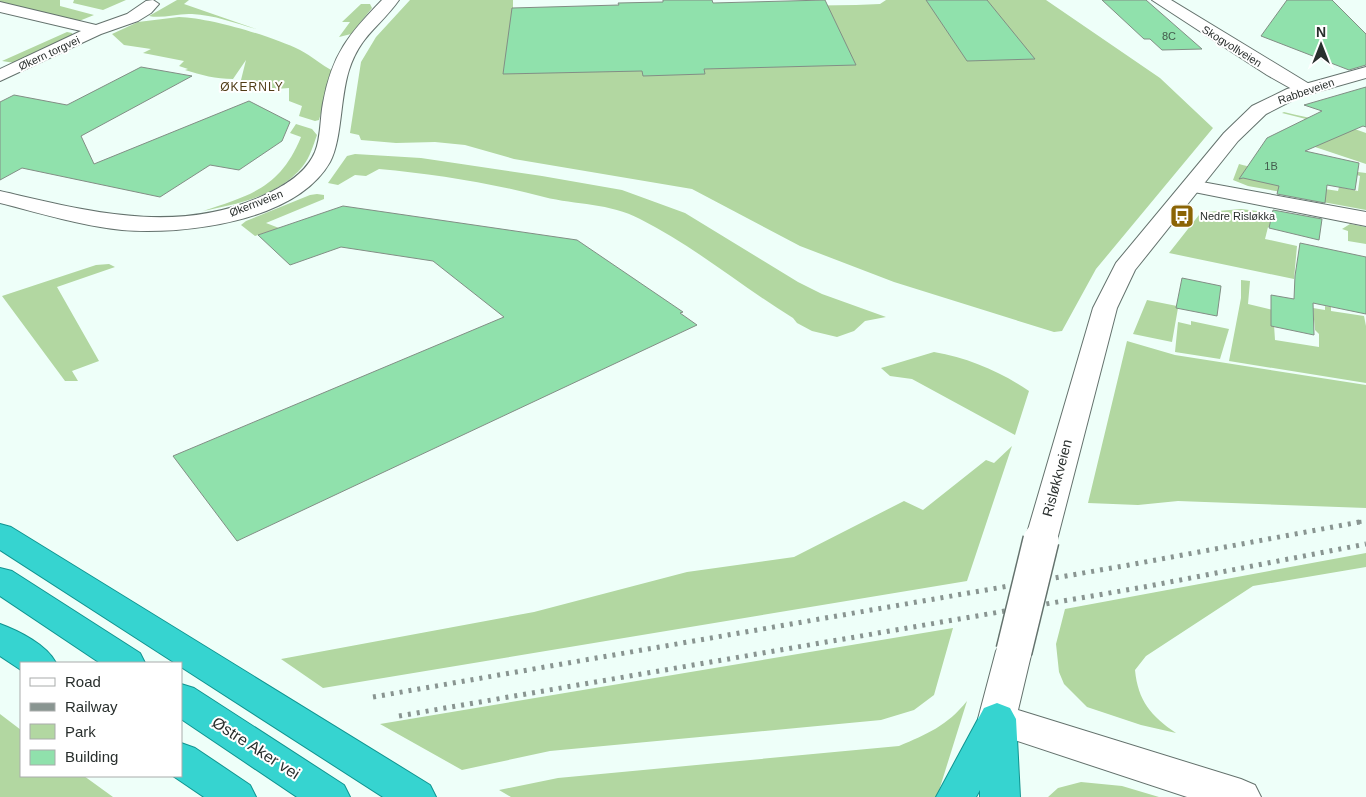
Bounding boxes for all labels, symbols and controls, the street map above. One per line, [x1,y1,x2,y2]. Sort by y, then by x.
north arrow [1296,20,1346,70]
street label: Skogvollveien [1200,23,1264,69]
text: N [1316,24,1326,40]
house number: 8C [1162,30,1176,42]
street label: Økern torgvei [17,34,81,72]
street label: Rabbeveien [1276,76,1336,106]
district label: ØKERNLY [220,80,284,94]
house number: 1B [1264,160,1278,172]
street label: Økernveien [228,187,284,219]
bus stop icon: Nedre Risløkka [1169,203,1195,229]
place label: Nedre Risløkka [1200,210,1276,222]
street label: Risløkkveien [1039,438,1075,518]
legend [20,662,182,777]
text: Road [65,673,101,690]
text: Railway [65,698,118,715]
street label: Østre Aker vei [209,714,303,782]
text: Park [65,723,96,740]
text: Building [65,748,118,765]

